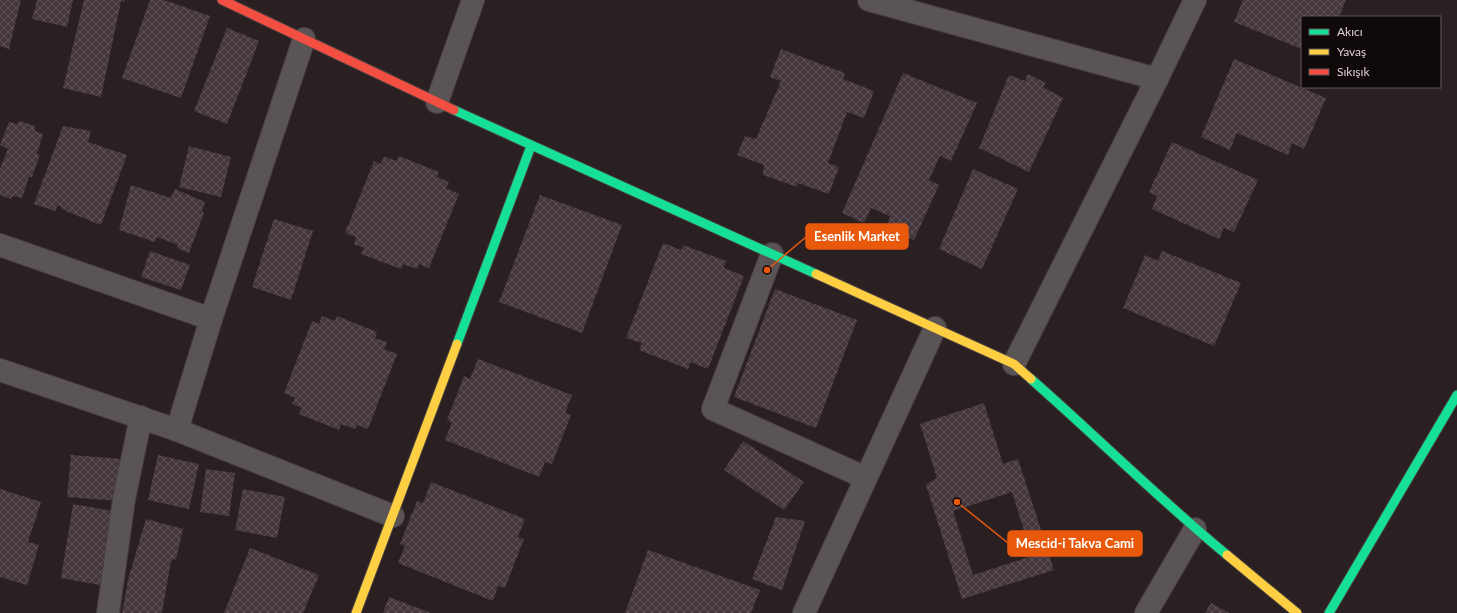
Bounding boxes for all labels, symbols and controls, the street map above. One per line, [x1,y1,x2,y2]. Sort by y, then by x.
legend [1301,16,1441,88]
text: Akıcı [1337,24,1363,39]
text: Yavaş [1337,44,1366,59]
text: Sıkışık [1337,64,1370,79]
callout: Esenlik Market [806,224,908,249]
text: Esenlik Market [814,228,900,244]
callout: Mescid-i Takva Cami [1008,531,1142,556]
text: Mescid-i Takva Cami [1016,535,1134,551]

